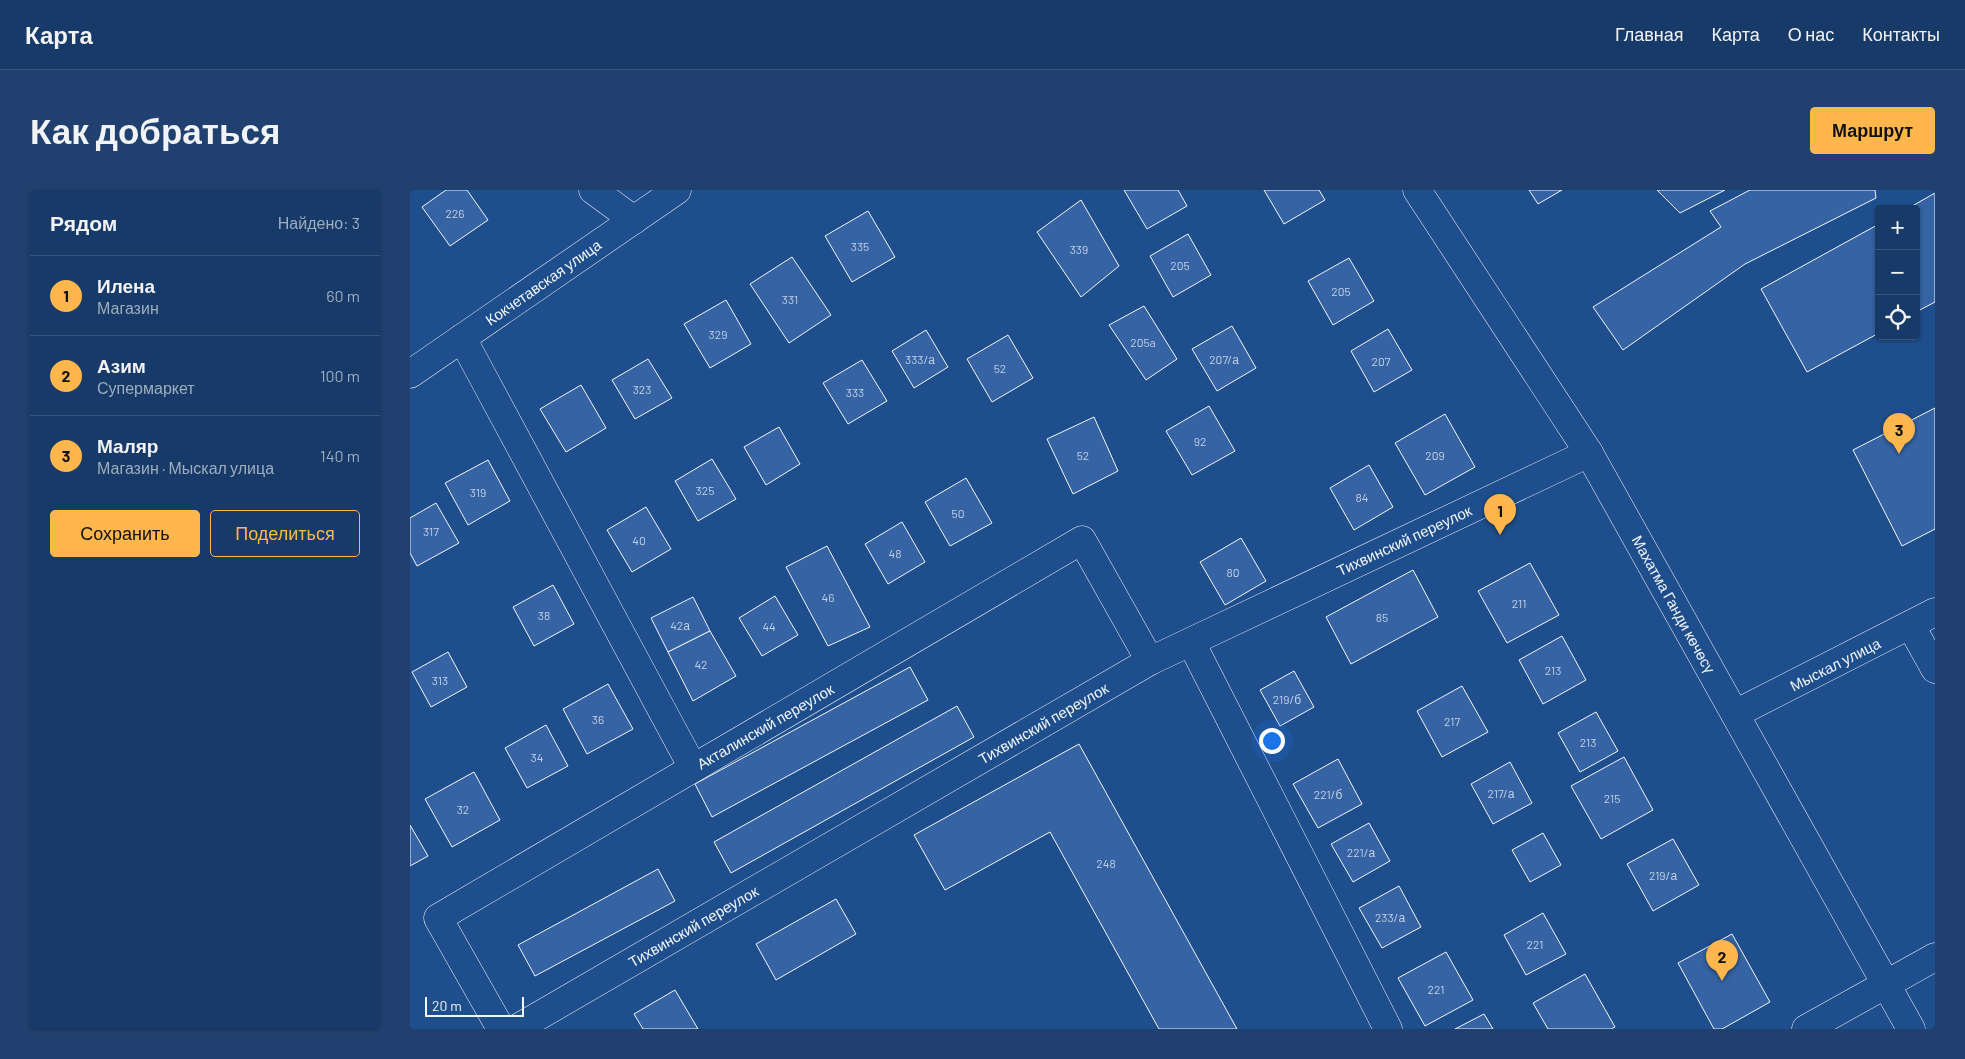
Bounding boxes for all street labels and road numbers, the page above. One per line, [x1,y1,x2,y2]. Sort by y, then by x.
street label: Кокчетавская улица [482,235,605,329]
street label: Тихвинский переулок [1334,501,1475,579]
street label: Махатма Ганди көчөсү [1629,532,1720,677]
street label: Мыскал улица [1787,633,1884,694]
street label: Тихвинский переулок [975,678,1111,767]
street label: Акталинский переулок [693,679,837,773]
street label: Тихвинский переулок [625,881,761,970]

